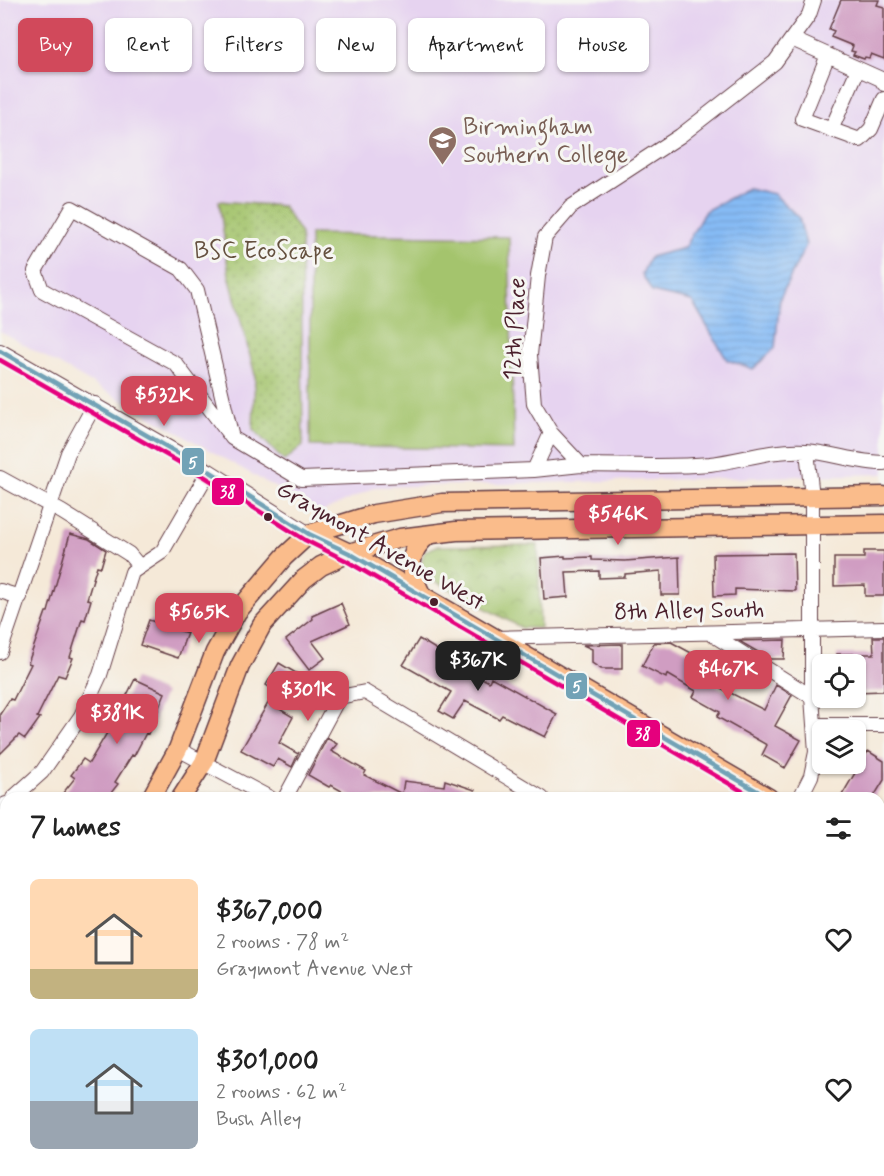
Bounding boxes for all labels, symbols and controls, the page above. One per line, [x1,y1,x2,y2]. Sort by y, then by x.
chip: Buy [18,18,93,72]
chip: Rent [105,18,192,72]
chip: Filters [204,18,304,72]
chip: New [316,18,396,72]
chip: Apartment [408,18,545,72]
chip: House [557,18,649,72]
place label: Birmingham Southern College [463,112,628,173]
school or university icon: Birmingham Southern College [426,124,458,166]
park label: BSC EcoScape [194,236,334,267]
street label: 12th Place [497,277,534,381]
pin: $532K [122,376,206,427]
text: $532K [135,382,193,409]
line badge: 5 [181,447,205,476]
text: 5 [188,453,198,474]
street label: Graymont Avenue West [270,474,491,619]
line badge: 38 [211,477,245,506]
text: 38 [220,482,236,503]
pin: $546K [576,495,660,546]
text: $546K [588,501,648,528]
unlabelled marker [262,511,274,523]
pin: $565K [157,593,241,644]
street label: 8th Alley South [614,595,765,628]
unlabelled marker [428,596,440,608]
text: $565K [169,599,229,626]
pin: $367K [436,641,520,692]
text: $367K [449,647,507,674]
pin: $467K [686,650,770,701]
map controls [812,654,866,774]
button: locate [812,654,866,708]
text: $467K [698,656,758,683]
pin: $301K [266,671,350,722]
line badge: 5 [565,672,588,700]
text: $301K [281,677,335,704]
text: 5 [572,677,582,698]
pin: $381K [75,694,159,745]
text: $381K [90,700,144,727]
line badge: 38 [626,719,661,748]
button: layers [812,720,866,774]
text: 38 [635,724,651,745]
text: 7 homes [30,811,121,845]
icon: filters [822,812,855,845]
text: $367,000 [216,895,323,929]
icon: home [78,903,150,975]
icon: heart [822,923,855,956]
text: 2 rooms · 78 m² [216,929,349,956]
text: Graymont Avenue West [216,956,413,983]
text: $301,000 [216,1045,319,1079]
icon: home [78,1053,150,1125]
icon: heart [822,1073,855,1106]
text: 2 rooms · 62 m² [216,1079,347,1106]
text: Bush Alley [216,1106,302,1133]

